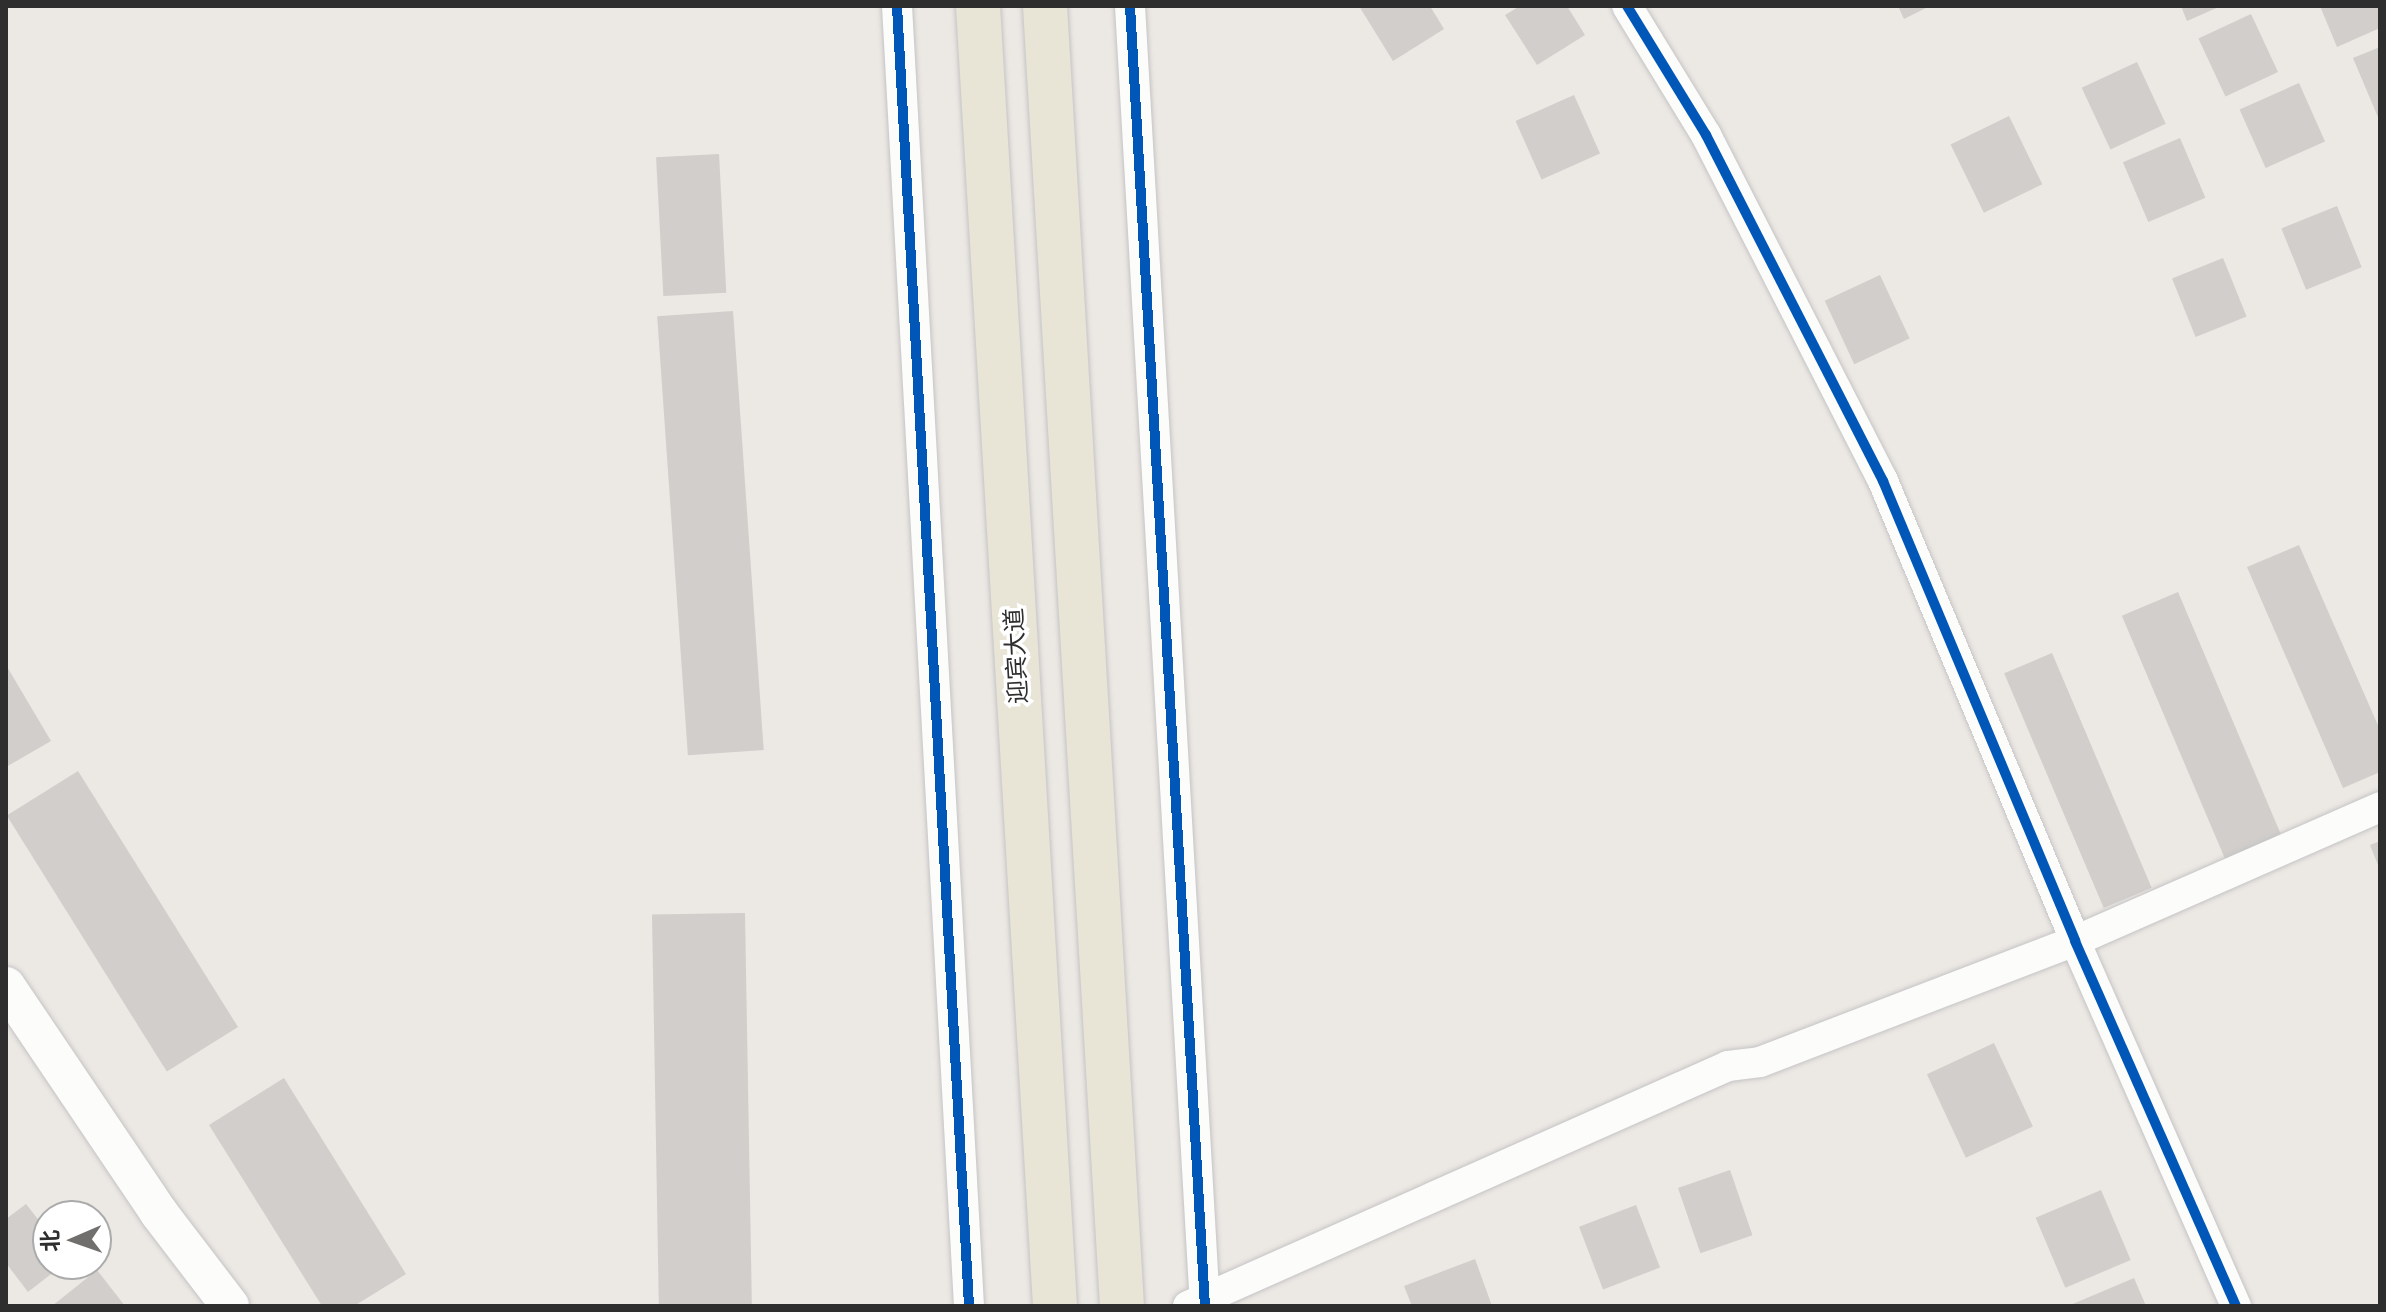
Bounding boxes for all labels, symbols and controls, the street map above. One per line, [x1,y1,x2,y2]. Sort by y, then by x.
street label: 迎宾大道 [999,607,1033,705]
north arrow [32,1200,112,1280]
text: 北 [35,1229,64,1252]

